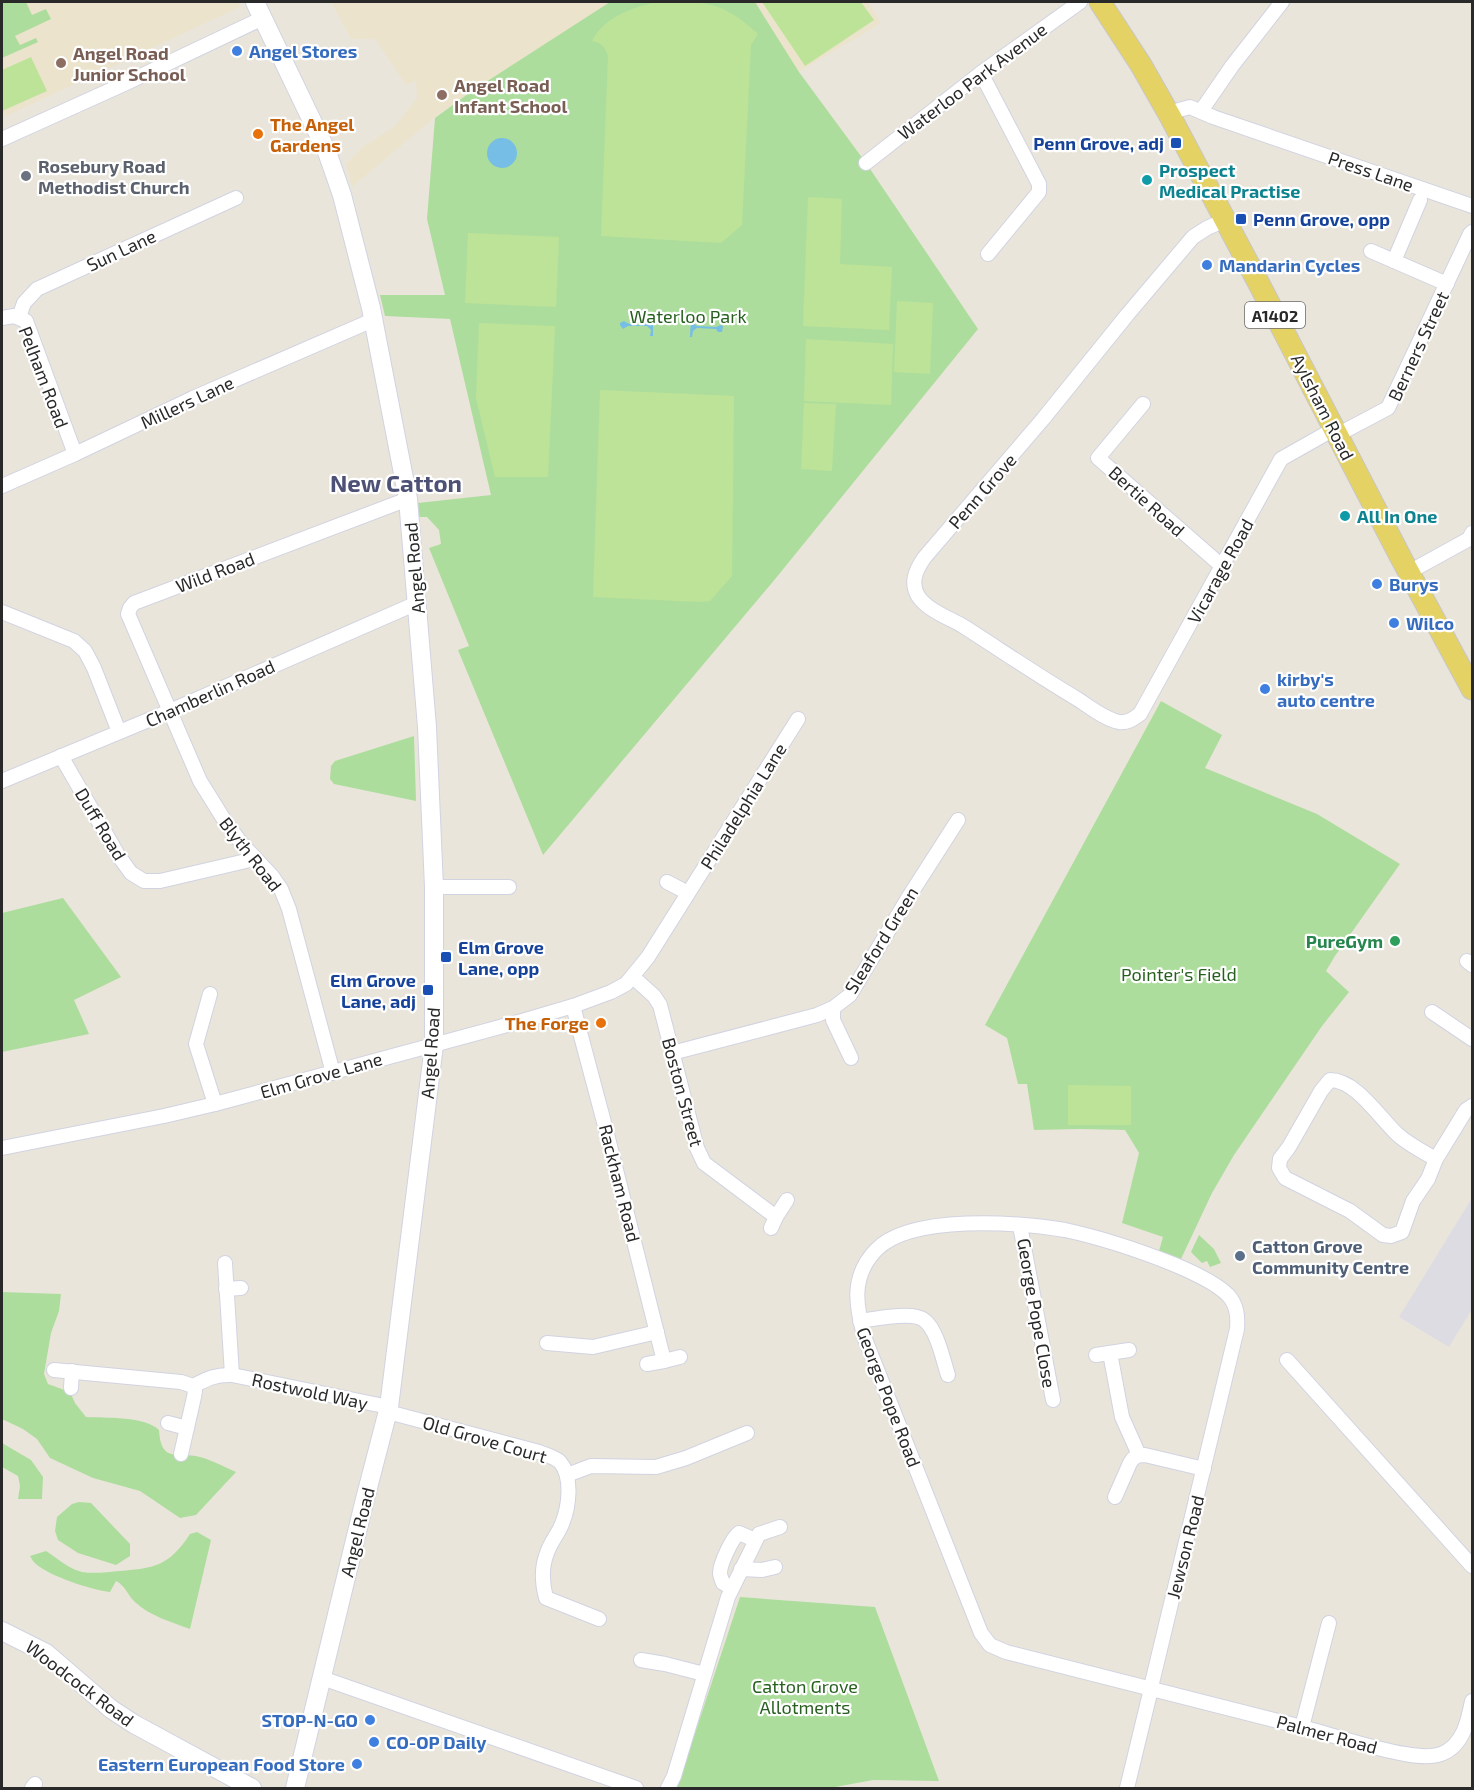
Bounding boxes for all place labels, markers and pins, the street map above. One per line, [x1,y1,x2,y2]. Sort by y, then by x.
place label: Angel Stores [249,40,357,62]
place label: Angel Road Junior School [73,42,186,85]
marker: Angel Stores [230,44,244,58]
marker: Angel Road Junior School [54,56,68,70]
place label: Angel Road Infant School [454,74,567,117]
marker: Angel Road Infant School [435,88,449,102]
place label: The Angel Gardens [270,113,354,156]
marker: The Angel Gardens [251,127,265,141]
place label: Penn Grove, adj [1033,132,1164,154]
marker: Penn Grove, adj [1169,136,1183,150]
place label: Rosebury Road Methodist Church [38,155,190,198]
place label: Prospect Medical Practise [1159,159,1300,202]
marker: Rosebury Road Methodist Church [19,169,33,183]
marker: Prospect Medical Practise [1140,173,1154,187]
place label: Penn Grove, opp [1253,208,1390,230]
marker: Penn Grove, opp [1234,212,1248,226]
place label: Mandarin Cycles [1219,254,1360,276]
marker: Mandarin Cycles [1200,258,1214,272]
place label: All In One [1357,505,1437,527]
marker: All In One [1338,509,1352,523]
place label: Burys [1389,573,1439,595]
marker: Burys [1370,577,1384,591]
place label: Wilco [1406,612,1454,634]
marker: Wilco [1387,616,1401,630]
place label: kirby's auto centre [1277,668,1375,711]
marker: kirby's auto centre [1258,682,1272,696]
place label: PureGym [1306,930,1383,952]
marker: PureGym [1388,934,1402,948]
place label: Elm Grove Lane, opp [458,936,544,979]
marker: Elm Grove Lane, opp [439,950,453,964]
place label: Elm Grove Lane, adj [330,969,416,1012]
marker: Elm Grove Lane, adj [421,983,435,997]
place label: The Forge [505,1012,589,1034]
marker: The Forge [594,1016,608,1030]
place label: Catton Grove Community Centre [1252,1235,1409,1278]
marker: Catton Grove Community Centre [1233,1249,1247,1263]
place label: STOP-N-GO [261,1709,358,1731]
marker: STOP-N-GO [363,1713,377,1727]
place label: CO-OP Daily [386,1731,487,1753]
marker: CO-OP Daily [367,1735,381,1749]
place label: Eastern European Food Store [98,1753,345,1775]
marker: Eastern European Food Store [350,1757,364,1771]

